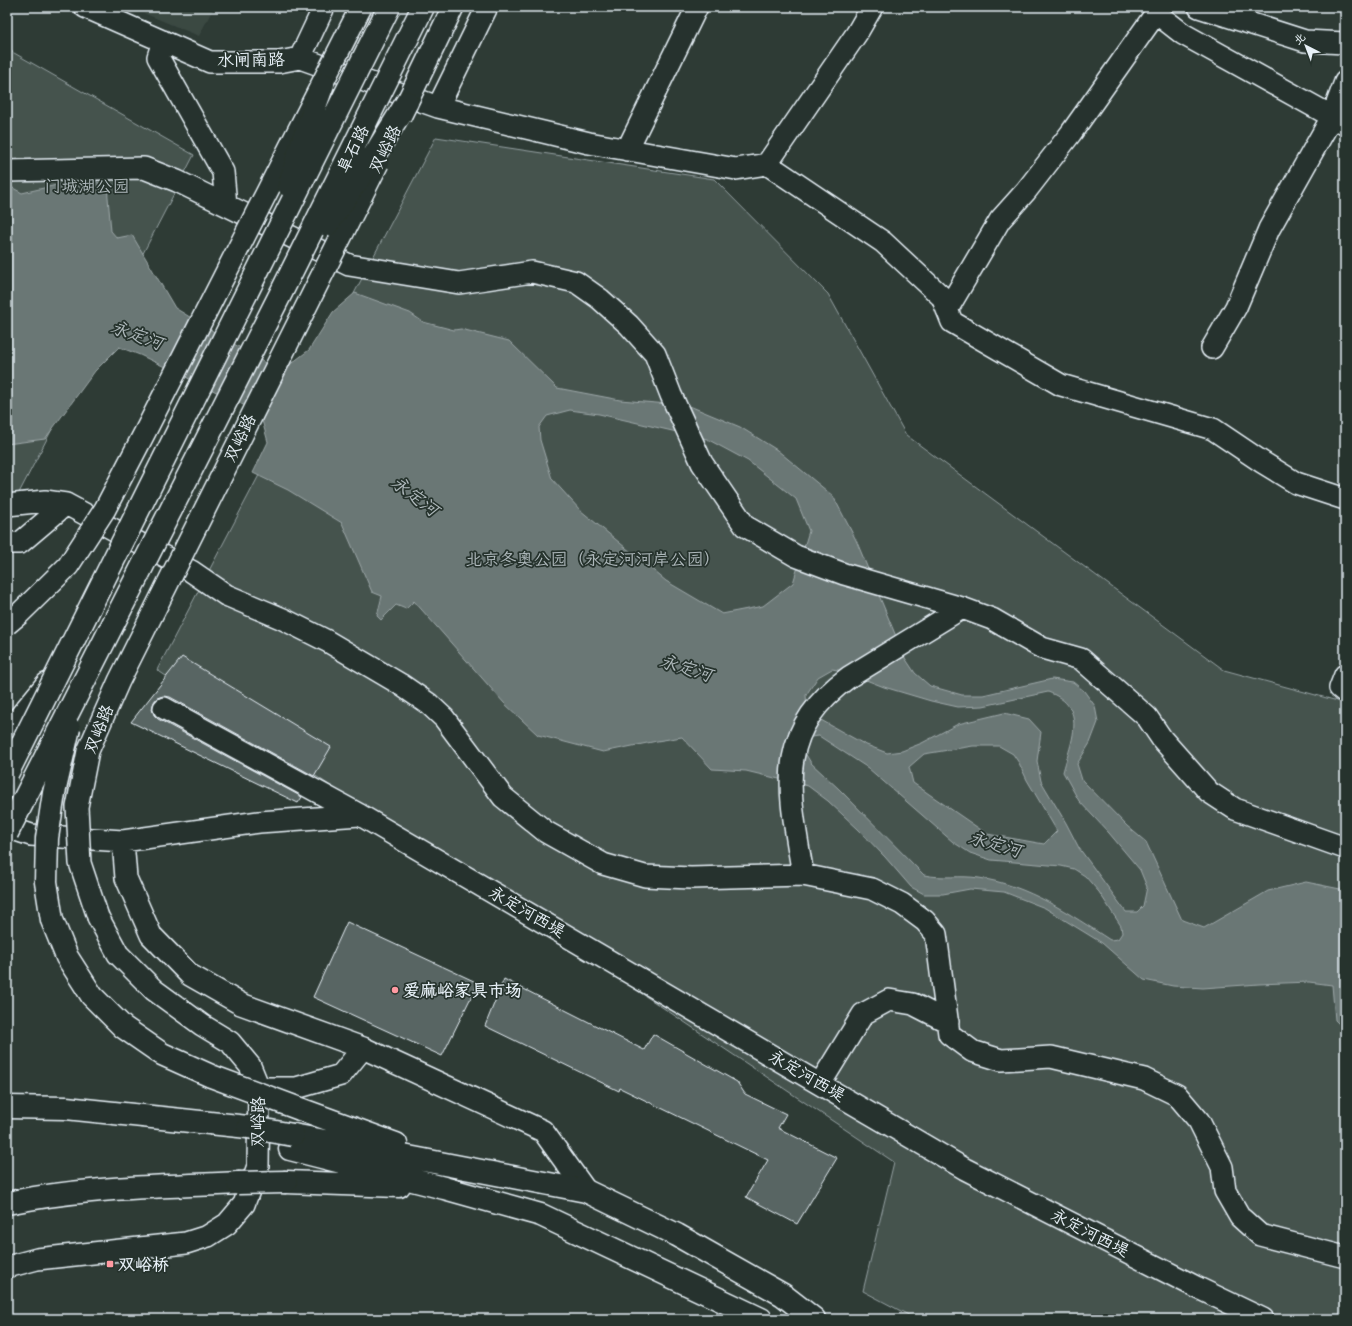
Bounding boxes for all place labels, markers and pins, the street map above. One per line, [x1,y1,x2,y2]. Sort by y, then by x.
place label: 爱麻峪家具市场 [403,980,522,1001]
marker: 爱麻峪家具市场 [390,985,400,995]
place label: 双峪桥 [118,1254,169,1275]
marker: 双峪桥 [105,1259,115,1269]

